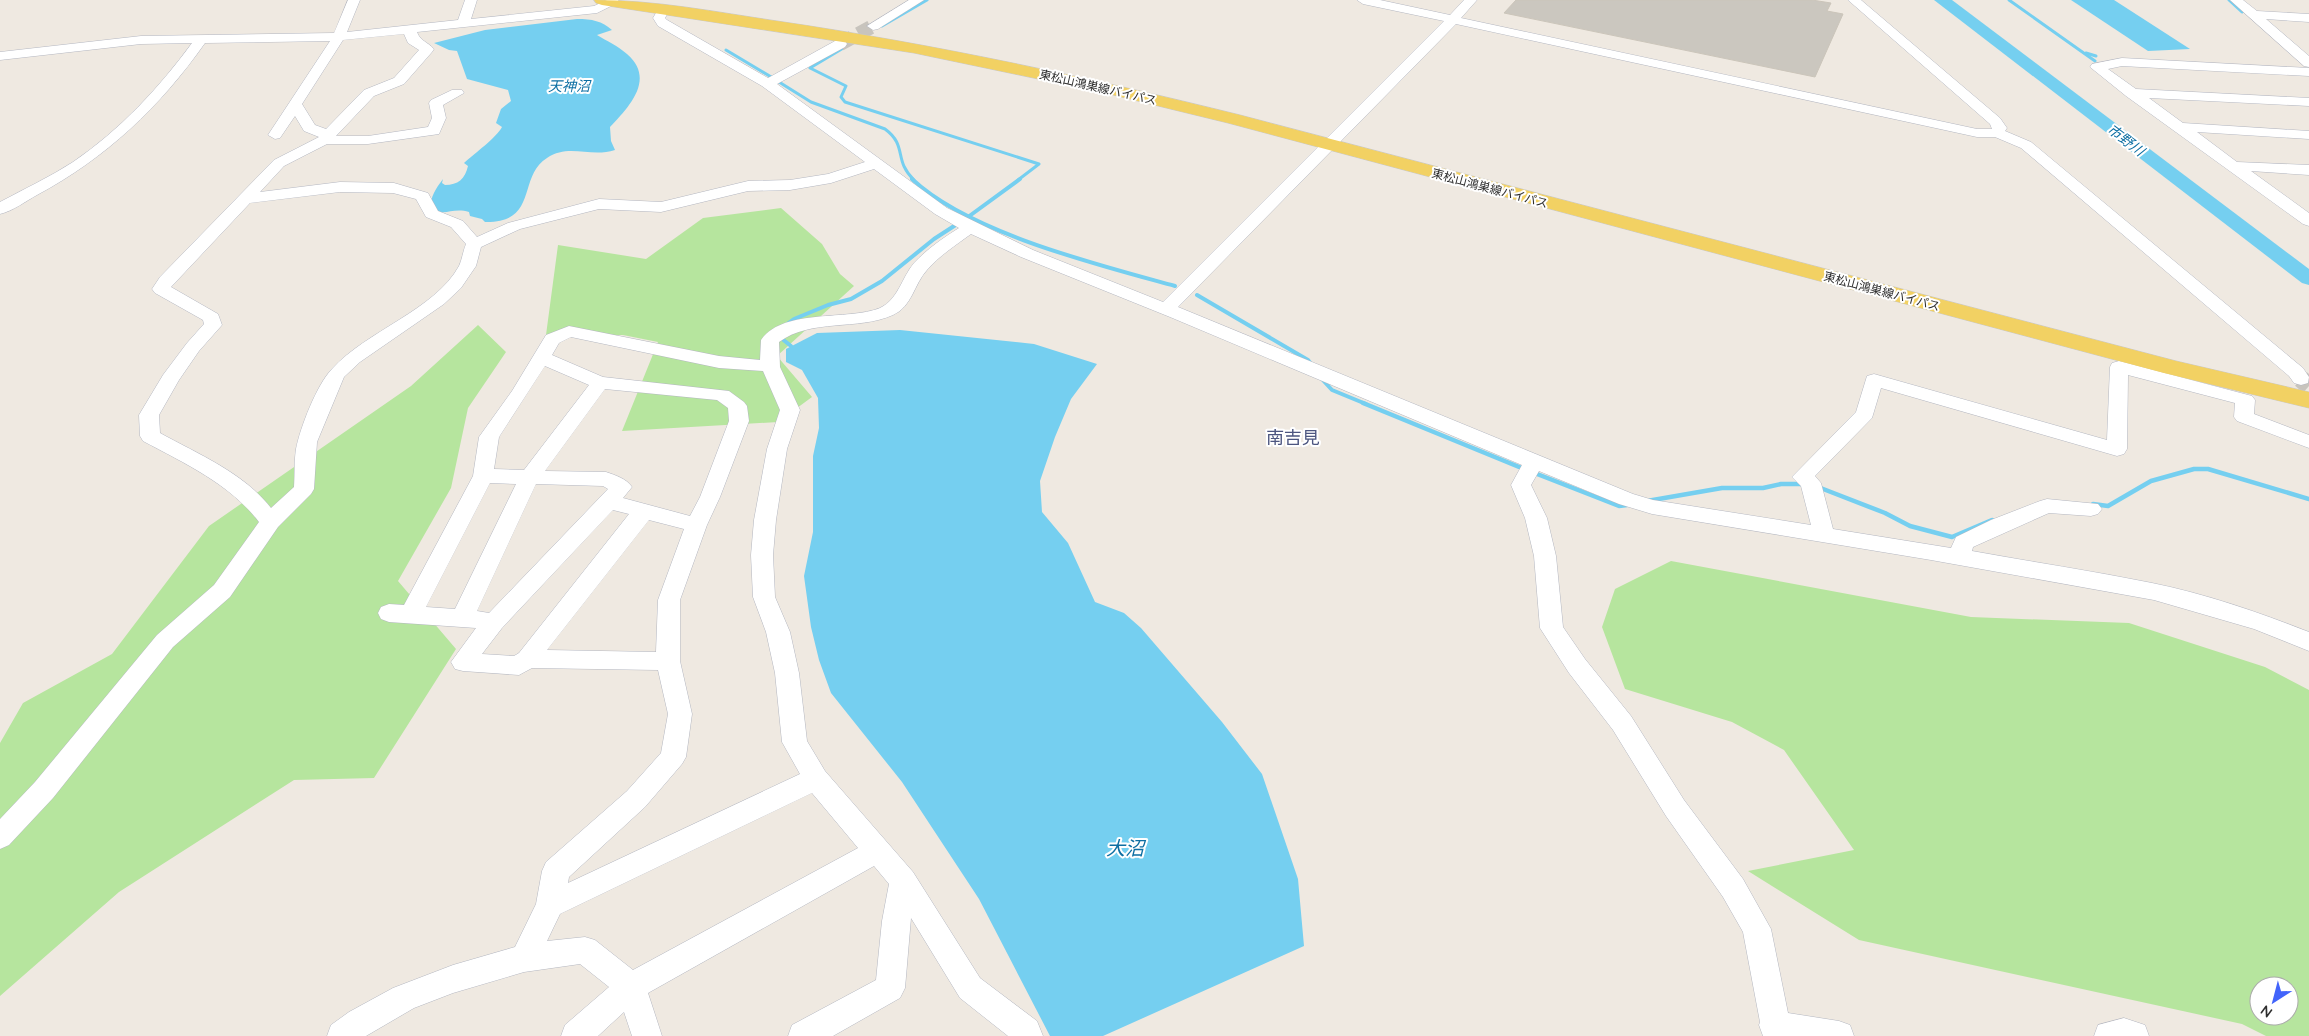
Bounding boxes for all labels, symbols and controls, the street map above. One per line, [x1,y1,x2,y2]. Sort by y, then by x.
street label: 東松山鴻巣線バイパス [1038,66,1158,108]
water label: 天神沼 [548,77,592,95]
water label: 市野川 [2104,120,2150,161]
street label: 東松山鴻巣線バイパス [1430,165,1550,211]
street label: 東松山鴻巣線バイパス [1822,268,1942,314]
district label: 南吉見 [1266,426,1320,449]
water label: 大沼 [1106,836,1147,860]
north arrow [2249,976,2299,1026]
text: N [2257,1001,2276,1022]

